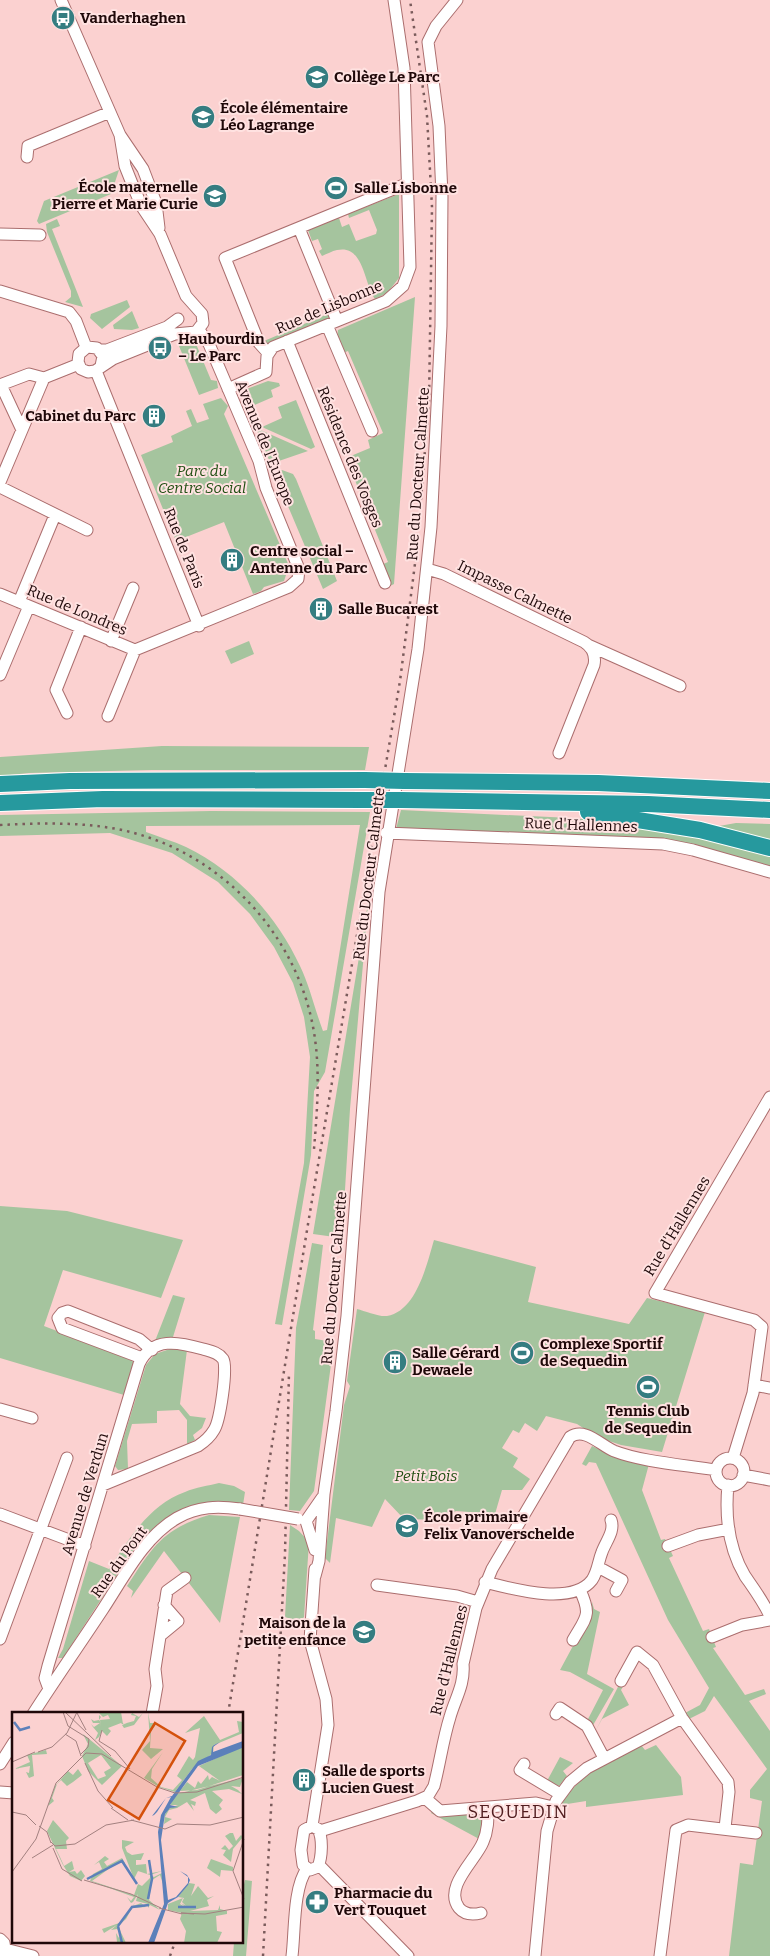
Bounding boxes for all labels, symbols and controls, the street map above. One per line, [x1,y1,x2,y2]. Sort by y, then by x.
bus stop icon: Vanderhaghen [50,5,76,31]
place label: Vanderhaghen [80,9,186,27]
school or university icon: Collège Le Parc [304,64,330,90]
place label: Collège Le Parc [334,68,440,86]
place label: École élémentaire Léo Lagrange [220,99,348,134]
school or university icon: École élémentaire Léo Lagrange [190,104,216,130]
sports icon: Salle Lisbonne [323,175,349,201]
place label: École maternelle Pierre et Marie Curie [52,178,198,213]
place label: Salle Lisbonne [354,179,457,197]
school or university icon: École maternelle Pierre et Marie Curie [202,183,228,209]
street label: Rue de Lisbonne [273,276,385,338]
place label: Haubourdin – Le Parc [178,330,265,365]
bus stop icon: Haubourdin – Le Parc [147,335,173,361]
street label: Avenue de l'Europe [232,378,298,508]
street label: Résidence des Vosges [313,384,387,530]
street label: Rue du Docteur Calmette [403,387,433,561]
building icon: Cabinet du Parc [141,403,167,429]
place label: Cabinet du Parc [25,407,136,425]
park label: Parc du Centre Social [158,462,246,497]
street label: Rue de Paris [160,505,208,591]
place label: Centre social – Antenne du Parc [250,542,368,577]
building icon: Centre social – Antenne du Parc [219,547,245,573]
street label: Impasse Calmette [455,556,575,628]
street label: Rue de Londres [24,581,130,639]
building icon: Salle Bucarest [308,596,334,622]
place label: Salle Bucarest [338,600,439,618]
street label: Rue du Docteur Calmette [349,787,389,961]
street label: Rue d'Hallennes [524,814,638,836]
street label: Rue d'Hallennes [640,1173,714,1279]
street label: Rue du Docteur Calmette [317,1191,351,1365]
place label: Complexe Sportif de Sequedin [540,1335,664,1370]
sports icon: Complexe Sportif de Sequedin [509,1340,535,1366]
place label: Salle Gérard Dewaele [412,1344,499,1379]
building icon: Salle Gérard Dewaele [382,1349,408,1375]
sports icon: Tennis Club de Sequedin [635,1374,661,1400]
place label: Tennis Club de Sequedin [604,1402,692,1437]
street label: Avenue de Verdun [58,1430,112,1558]
park label: Petit Bois [395,1467,457,1485]
place label: École primaire Felix Vanoverschelde [424,1508,574,1543]
school or university icon: École primaire Felix Vanoverschelde [394,1513,420,1539]
street label: Rue du Pont [87,1522,151,1601]
street label: Rue d'Hallennes [427,1603,471,1717]
place label: Maison de la petite enfance [244,1614,347,1649]
school or university icon: Maison de la petite enfance [351,1619,377,1645]
inset map [12,1712,244,1944]
place label: Salle de sports Lucien Guest [322,1762,425,1797]
building icon: Salle de sports Lucien Guest [291,1767,317,1793]
district label: SEQUEDIN [468,1801,568,1823]
place label: Pharmacie du Vert Touquet [334,1884,433,1919]
pharmacy icon: Pharmacie du Vert Touquet [304,1889,330,1915]

